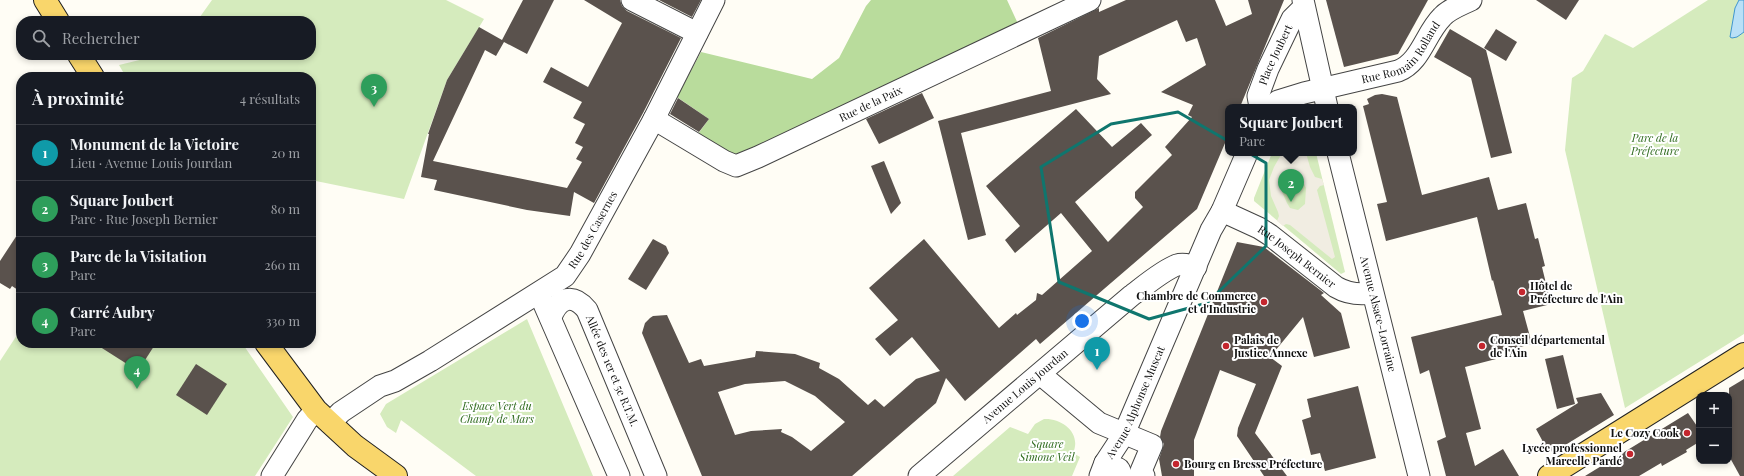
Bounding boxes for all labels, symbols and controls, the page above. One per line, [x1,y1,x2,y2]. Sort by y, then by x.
search box [16,16,316,60]
street label: Rue Romain Rolland [1360,17,1443,86]
street label: Place Joubert [1255,22,1295,87]
icon: search [30,27,52,49]
text: Rechercher [62,28,140,48]
pin: 3 [361,74,387,107]
street label: Rue de la Paix [836,82,905,125]
text: À proximité [32,87,124,109]
text: 4 résultats [240,90,300,107]
popup [1225,104,1357,156]
text: Square Joubert [1239,112,1343,132]
park label: Parc de la Préfecture [1630,130,1679,158]
text: Parc [1239,132,1265,149]
text: Monument de la Victoire [70,134,239,154]
text: 1 [43,144,47,161]
text: 20 m [271,144,300,161]
text: Lieu · Avenue Louis Jourdan [70,154,232,171]
pin: 2 [1278,169,1304,202]
street label: Rue des Casernes [564,188,620,271]
text: Square Joubert [70,190,174,210]
text: 2 [42,200,48,217]
text: 80 m [271,200,300,217]
text: Parc · Rue Joseph Bernier [70,210,218,227]
street label: Rue Joseph Bernier [1255,221,1339,291]
text: Parc de la Visitation [70,246,207,266]
street label: Avenue Alsace-Lorraine [1357,253,1401,374]
text: 3 [42,256,48,273]
text: 260 m [264,256,300,273]
text: Parc [70,266,96,283]
place label: Hôtel de Préfecture de l'Ain [1530,278,1623,306]
marker: Hôtel de Préfecture de l'Ain [1517,287,1527,297]
place label: Chambre de Commerce et d'Industrie [1136,288,1256,316]
marker: Chambre de Commerce et d'Industrie [1259,297,1269,307]
text: Carré Aubry [70,302,155,322]
your location [1072,311,1092,331]
text: 4 [42,312,48,329]
text: 330 m [266,312,300,329]
street label: Allée des 1er et 5e R.T.M. [583,312,643,429]
text: Parc [70,322,96,339]
place label: Palais de Justice Annexe [1233,332,1308,360]
place label: Conseil départemental de l'Ain [1490,332,1605,360]
pin: 1 [1084,337,1110,370]
marker: Palais de Justice Annexe [1221,341,1231,351]
marker: Conseil départemental de l'Ain [1477,341,1487,351]
street label: Avenue Alphonse Muscat [1101,343,1168,462]
street label: Avenue Louis Jourdan [978,345,1071,427]
pin: 4 [124,356,150,389]
map controls [1696,392,1732,464]
button: + [1696,392,1732,428]
park label: Espace Vert du Champ de Mars [460,398,535,426]
place label: Le Cozy Cook [1611,425,1680,440]
marker: Le Cozy Cook [1682,428,1692,438]
button: − [1696,428,1732,464]
park label: Square Simone Veil [1018,436,1076,464]
place label: Lycée professionnel Marcelle Pardé [1522,440,1623,468]
marker: Lycée professionnel Marcelle Pardé [1625,449,1635,459]
place label: Bourg en Bresse Préfecture [1184,456,1323,471]
marker: Bourg en Bresse Préfecture [1171,459,1181,469]

